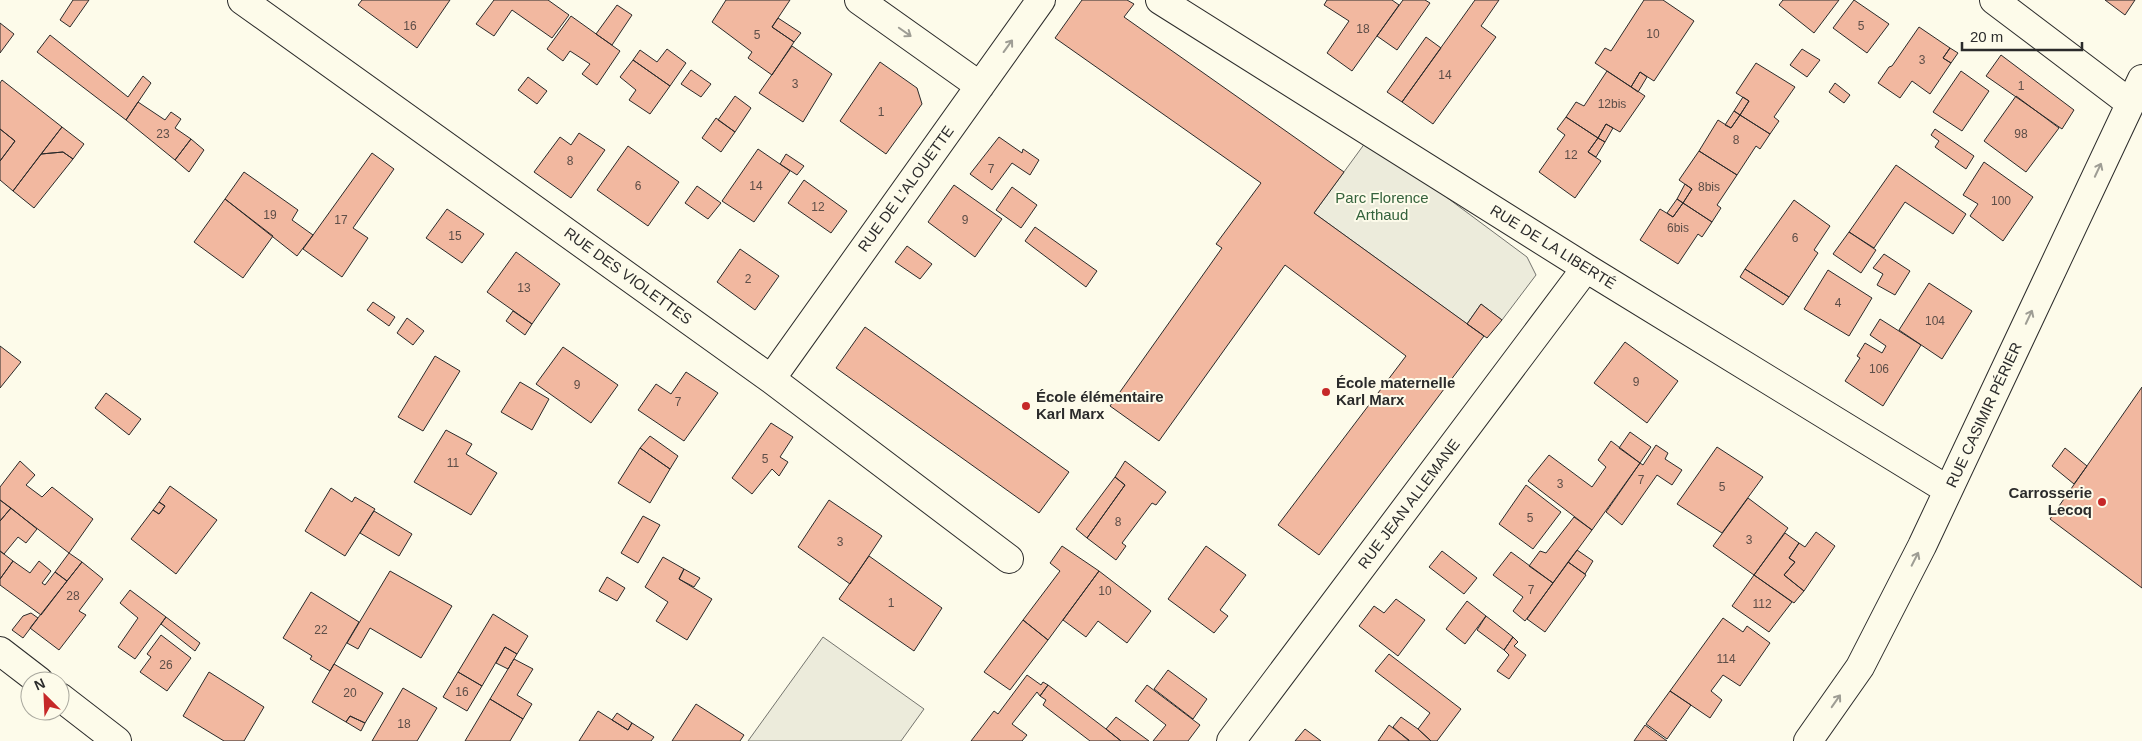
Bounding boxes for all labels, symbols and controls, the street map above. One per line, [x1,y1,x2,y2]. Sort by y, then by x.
house number: 16 [403,19,417,33]
house number: 5 [1858,19,1865,33]
scale bar [1962,20,2082,52]
house number: 18 [1356,22,1370,36]
one-way arrow [898,27,912,37]
house number: 10 [1646,27,1660,41]
house number: 5 [754,28,761,42]
text: 20 m [1970,28,2003,45]
one-way arrow [1003,39,1013,53]
house number: 3 [1919,53,1926,67]
house number: 14 [1438,68,1452,82]
house number: 3 [792,77,799,91]
house number: 1 [2018,79,2025,93]
house number: 12bis [1598,97,1626,111]
house number: 1 [878,105,885,119]
street label: RUE DE L'ALOUETTE [854,123,957,255]
house number: 23 [156,127,170,141]
house number: 98 [2014,127,2028,141]
house number: 8 [1733,133,1740,147]
house number: 12 [1564,148,1578,162]
house number: 8 [567,154,574,168]
house number: 7 [988,162,995,176]
one-way arrow [2094,163,2104,178]
house number: 6 [635,179,642,193]
house number: 14 [749,179,763,193]
house number: 8bis [1698,180,1720,194]
park label: Parc Florence Arthaud [1335,189,1429,223]
house number: 100 [1991,194,2011,208]
house number: 12 [811,200,825,214]
street label: RUE DE LA LIBERTÉ [1487,201,1619,292]
house number: 19 [263,208,277,222]
house number: 17 [334,213,348,227]
house number: 9 [962,213,969,227]
house number: 6bis [1667,221,1689,235]
street label: RUE DES VIOLETTES [561,224,695,328]
house number: 15 [448,229,462,243]
house number: 6 [1792,231,1799,245]
house number: 2 [745,272,752,286]
house number: 13 [517,281,531,295]
house number: 4 [1835,296,1842,310]
one-way arrow [2025,310,2035,325]
house number: 104 [1925,314,1945,328]
street label: RUE CASIMIR PÉRIER [1942,339,2025,490]
house number: 106 [1869,362,1889,376]
place label: École maternelle Karl Marx [1336,374,1455,408]
house number: 9 [1633,375,1640,389]
house number: 9 [574,378,581,392]
marker: École maternelle Karl Marx [1320,386,1332,398]
place label: École élémentaire Karl Marx [1036,388,1164,422]
house number: 7 [675,395,682,409]
marker: École élémentaire Karl Marx [1020,400,1032,412]
street label: RUE JEAN ALLEMANE [1354,436,1463,572]
house number: 5 [762,452,769,466]
house number: 11 [447,456,460,470]
house number: 7 [1638,473,1645,487]
house number: 3 [1557,477,1564,491]
house number: 5 [1719,480,1726,494]
place label: Carrosserie Lecoq [2009,484,2092,518]
marker: Carrosserie Lecoq [2096,496,2108,508]
house number: 5 [1527,511,1534,525]
house number: 8 [1115,515,1122,529]
house number: 3 [1746,533,1753,547]
house number: 3 [837,535,844,549]
one-way arrow [1911,552,1920,567]
house number: 7 [1528,583,1535,597]
house number: 10 [1098,584,1112,598]
house number: 28 [66,589,80,603]
house number: 1 [888,596,895,610]
house number: 112 [1752,597,1772,611]
house number: 22 [314,623,328,637]
house number: 114 [1716,652,1736,666]
house number: 26 [159,658,173,672]
north arrow [20,671,70,721]
text: N [32,675,48,693]
house number: 16 [455,685,469,699]
house number: 20 [343,686,357,700]
one-way arrow [1831,694,1841,708]
house number: 18 [397,717,411,731]

